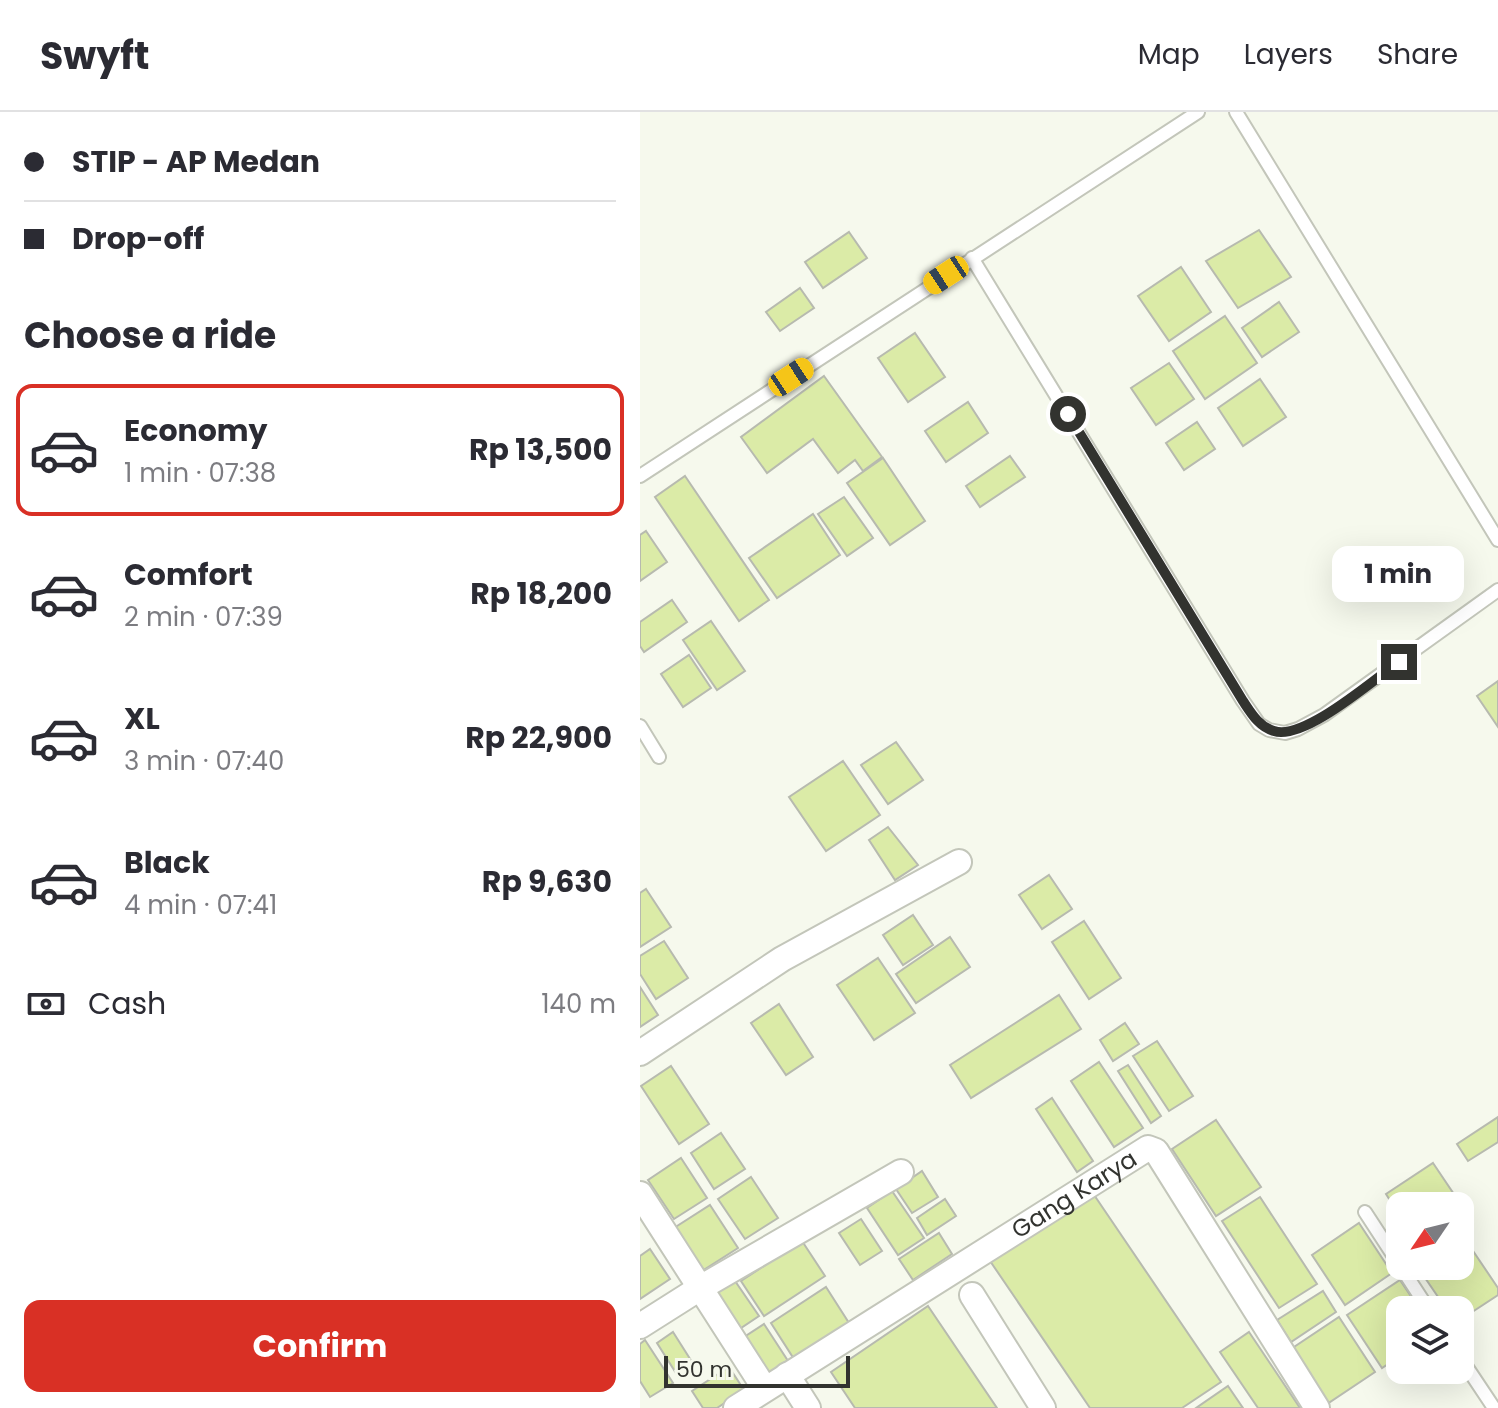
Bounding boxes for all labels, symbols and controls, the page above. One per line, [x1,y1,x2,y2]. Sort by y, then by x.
text: Swyft [40,29,149,82]
text: Map [1138,35,1200,74]
text: Layers [1244,35,1333,74]
text: Share [1377,35,1458,74]
text: STIP - AP Medan [72,140,320,183]
text: Drop-off [72,217,204,260]
car [919,252,973,298]
text: Choose a ride [24,310,276,361]
car [764,354,818,400]
route start [1050,396,1086,432]
text: Economy [124,409,268,452]
icon: car [28,414,100,486]
text: Rp 13,500 [469,428,612,471]
text: 1 min · 07:38 [124,455,276,491]
callout: 1 min [1333,546,1465,602]
text: Comfort [124,553,253,596]
text: 1 min [1364,556,1432,592]
icon: car [28,558,100,630]
text: Rp 18,200 [470,572,612,615]
text: 2 min · 07:39 [124,599,283,635]
route end [1381,644,1417,680]
text: XL [124,697,160,740]
icon: car [28,702,100,774]
text: Rp 22,900 [465,716,612,759]
text: 3 min · 07:40 [124,743,284,779]
text: Black [124,841,210,884]
icon: car [28,846,100,918]
text: Rp 9,630 [482,860,612,903]
text: 4 min · 07:41 [124,887,277,923]
icon: cash [24,982,68,1026]
text: Cash [88,982,166,1025]
text: 140 m [541,986,616,1022]
street label: Gang Karya [1005,1142,1143,1246]
north arrow [1386,1192,1474,1280]
map controls [1386,1192,1474,1384]
button: layers [1386,1296,1474,1384]
button: Confirm [24,1300,616,1392]
scale bar [664,1352,850,1388]
text: 50 m [676,1354,732,1385]

